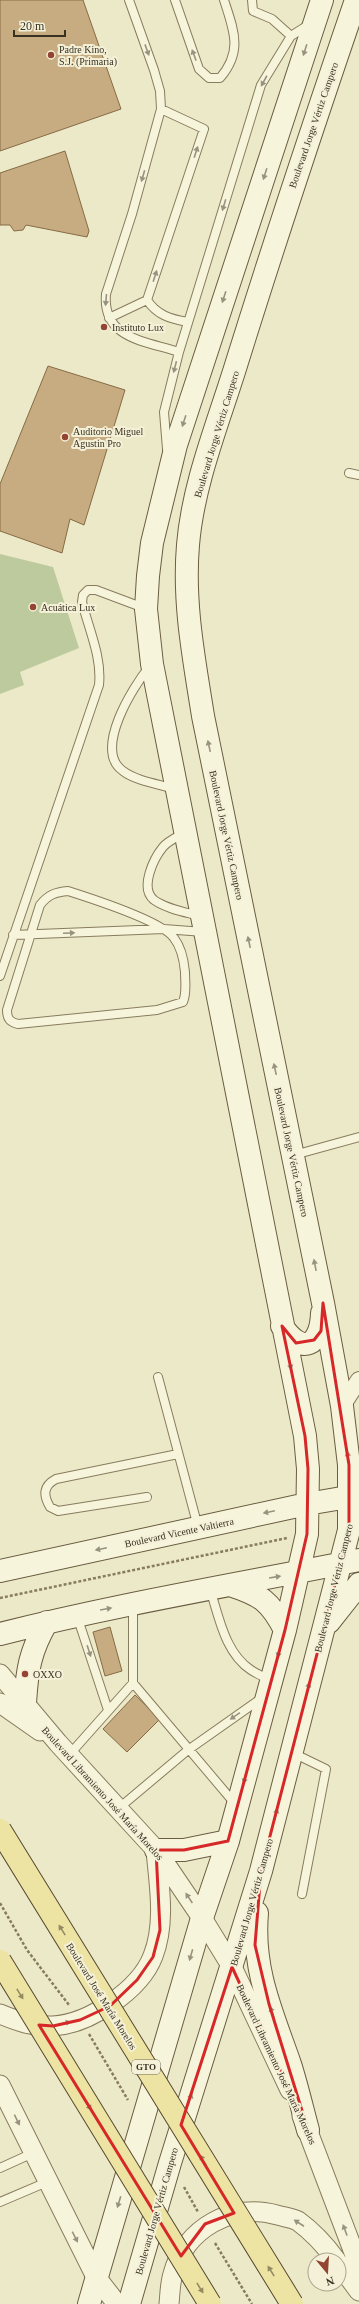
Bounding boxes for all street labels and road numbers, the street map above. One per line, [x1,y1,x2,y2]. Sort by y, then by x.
street label: Boulevard Jorge Vértiz Campero [287,61,340,189]
street label: Boulevard Jorge Vértiz Campero [192,369,241,499]
street label: Boulevard Jorge Vértiz Campero [207,769,246,901]
street label: Boulevard Jorge Vértiz Campero [272,1086,311,1218]
street label: Boulevard Vicente Valtierra [124,1515,235,1549]
street label: Boulevard Jorge Vértiz Campero [312,1523,355,1654]
street label: Boulevard Libramiento José María Morelos [40,1724,166,1862]
street label: Boulevard Jorge Vértiz Campero [228,1837,275,1967]
street label: Boulevard José María Morelos [64,1941,139,2052]
street label: Boulevard Libramiento José María Morelos [234,1982,319,2146]
road number: GTO [132,2060,160,2074]
street label: Boulevard Jorge Vértiz Campero [133,2146,180,2276]

